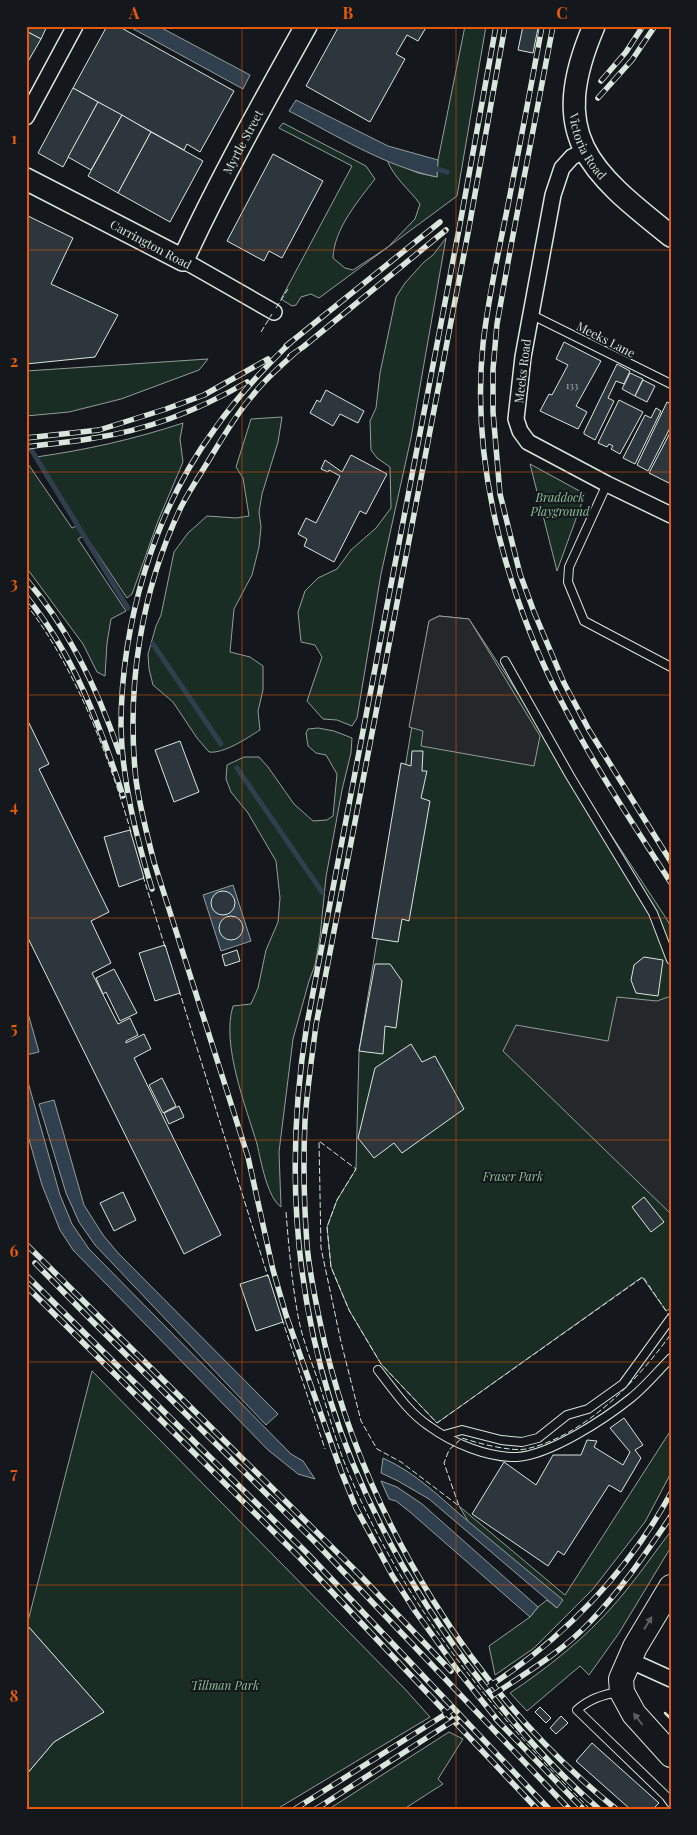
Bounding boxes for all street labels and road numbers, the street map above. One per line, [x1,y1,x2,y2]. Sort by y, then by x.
street label: Myrtle Street [219,106,266,177]
street label: Victoria Road [566,111,610,183]
street label: Carrington Road [107,216,195,272]
street label: Meeks Lane [574,317,638,361]
street label: Meeks Road [510,338,534,404]

